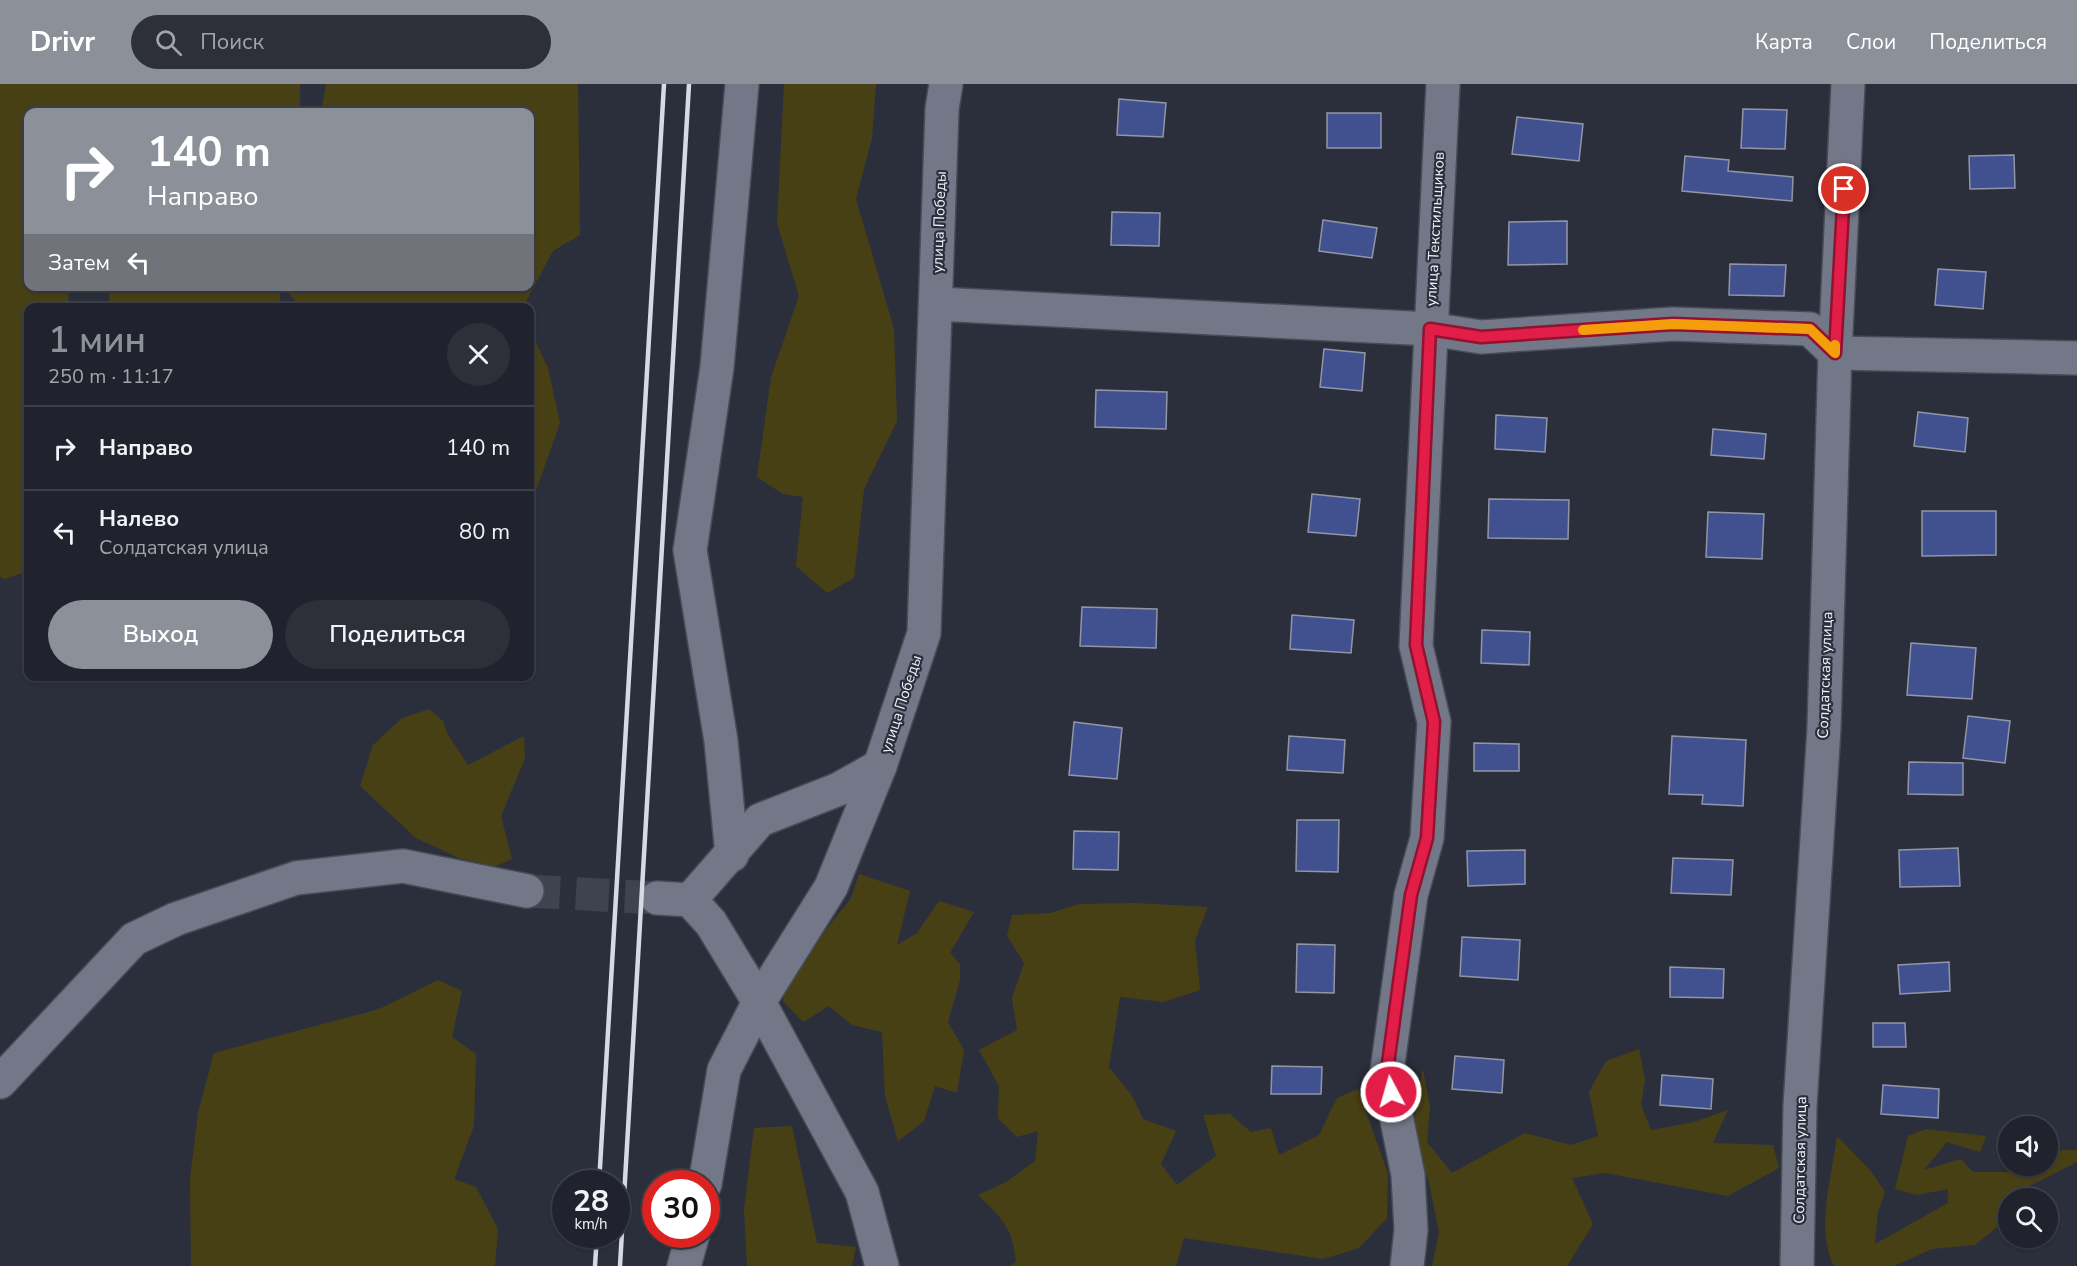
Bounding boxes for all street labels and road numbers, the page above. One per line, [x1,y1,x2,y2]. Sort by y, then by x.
street label: улица Текстильщиков [1421,151,1449,307]
street label: улица Победы [927,171,951,273]
street label: Солдатская улица [1813,611,1837,739]
street label: улица Победы [876,652,926,756]
street label: Солдатская улица [1789,1096,1811,1224]

